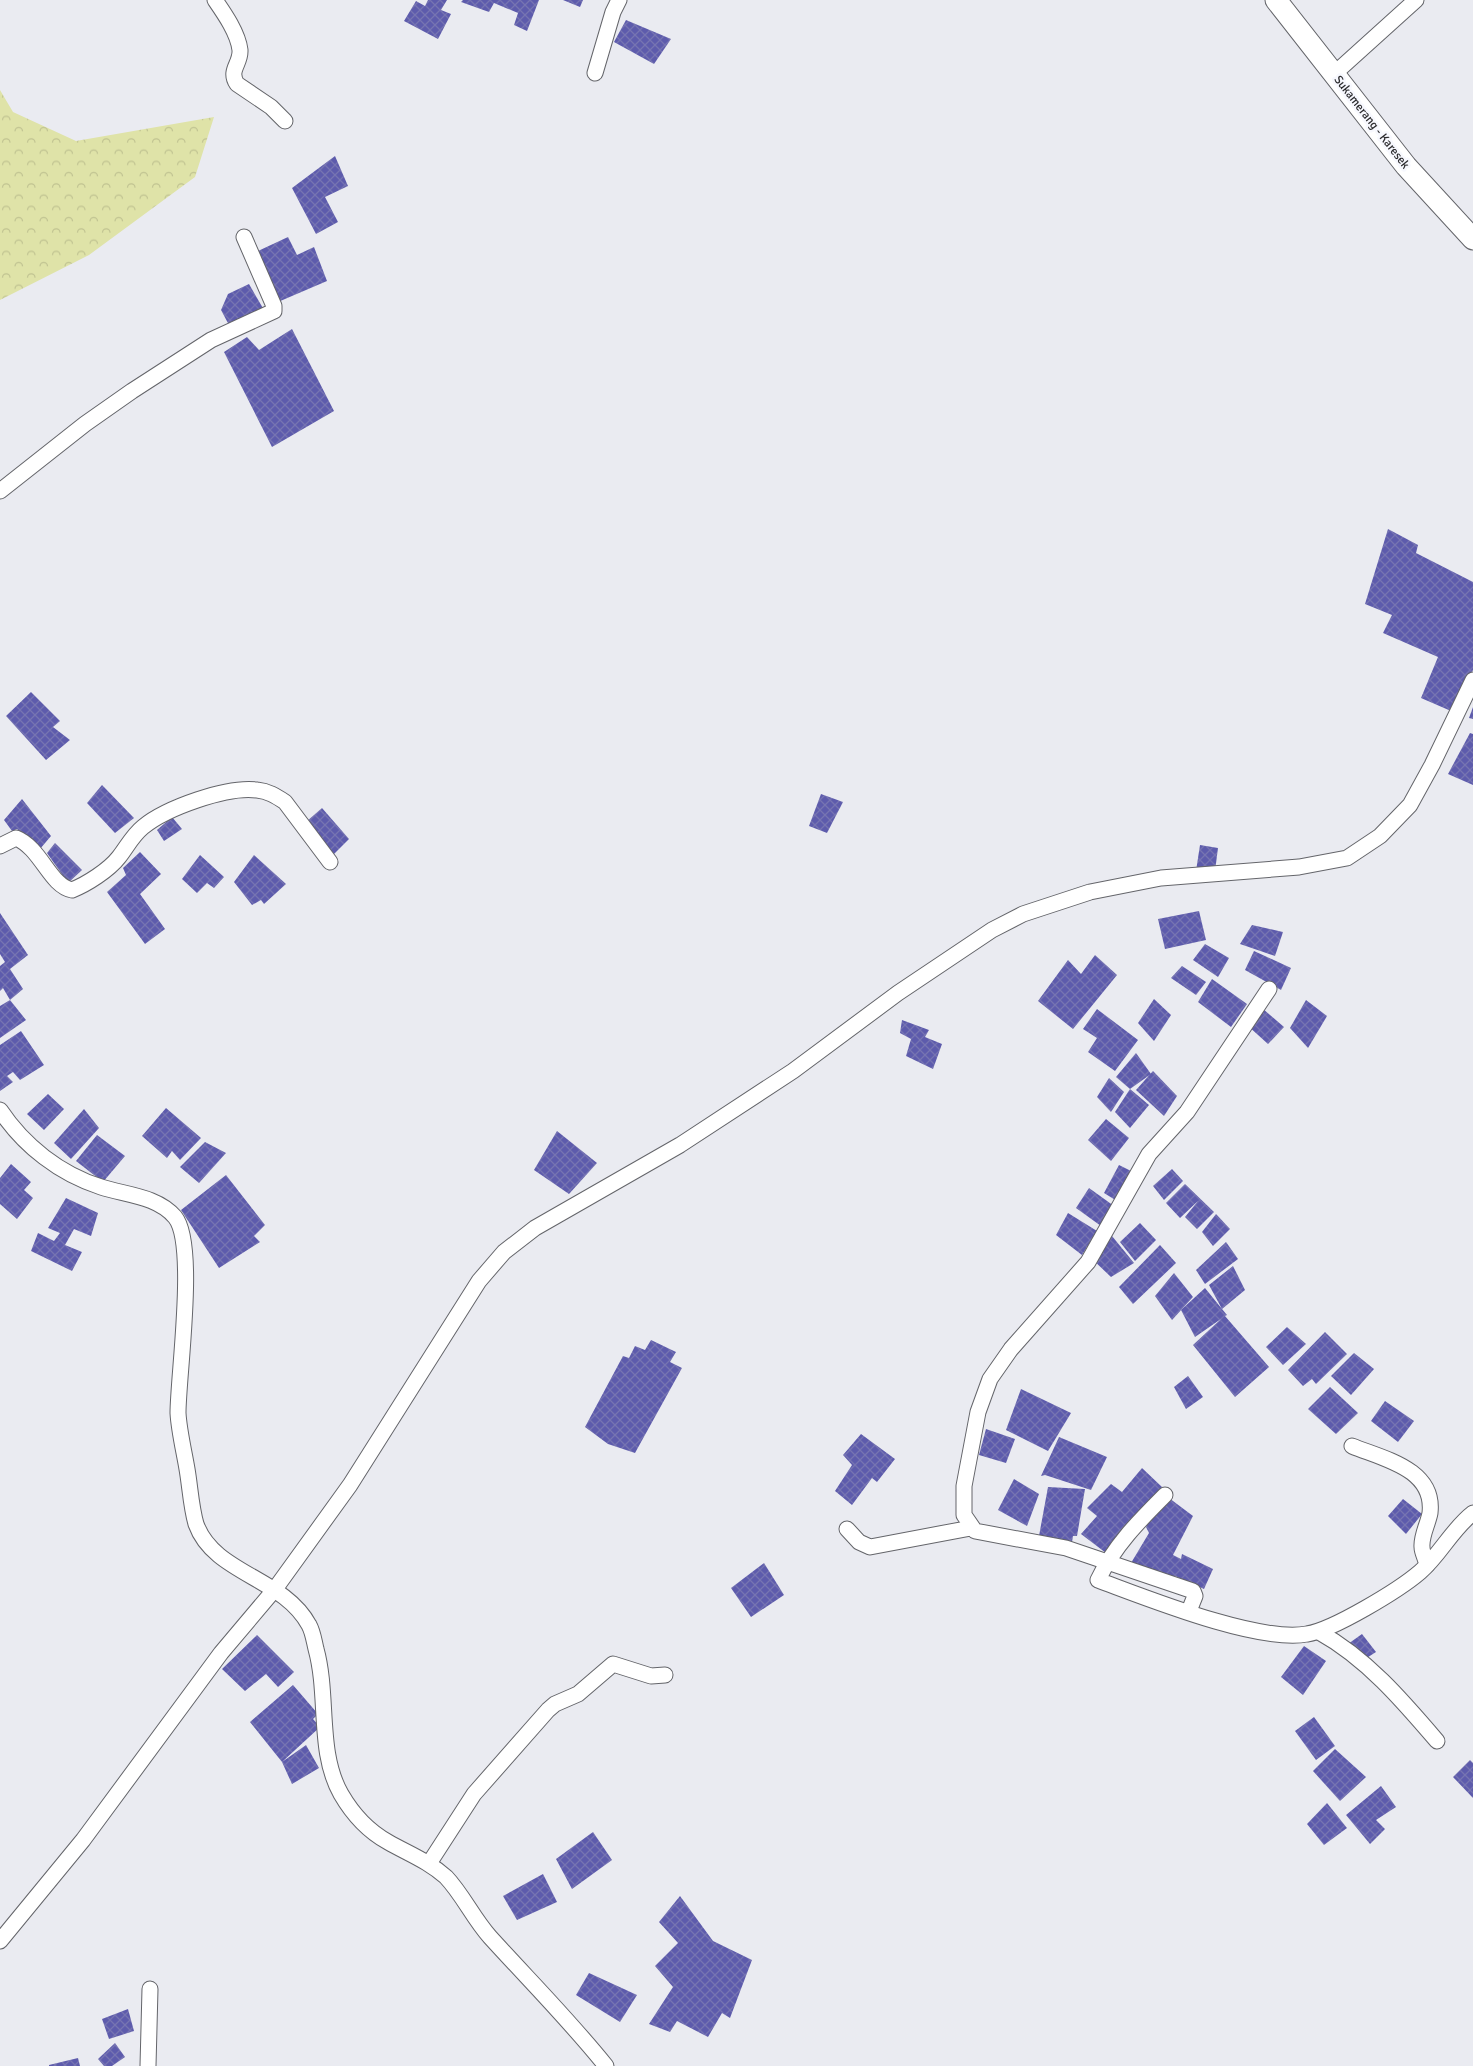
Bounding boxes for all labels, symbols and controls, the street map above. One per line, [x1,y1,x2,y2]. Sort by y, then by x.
street label: Sukamerang - Karesek [1330,73,1413,172]

